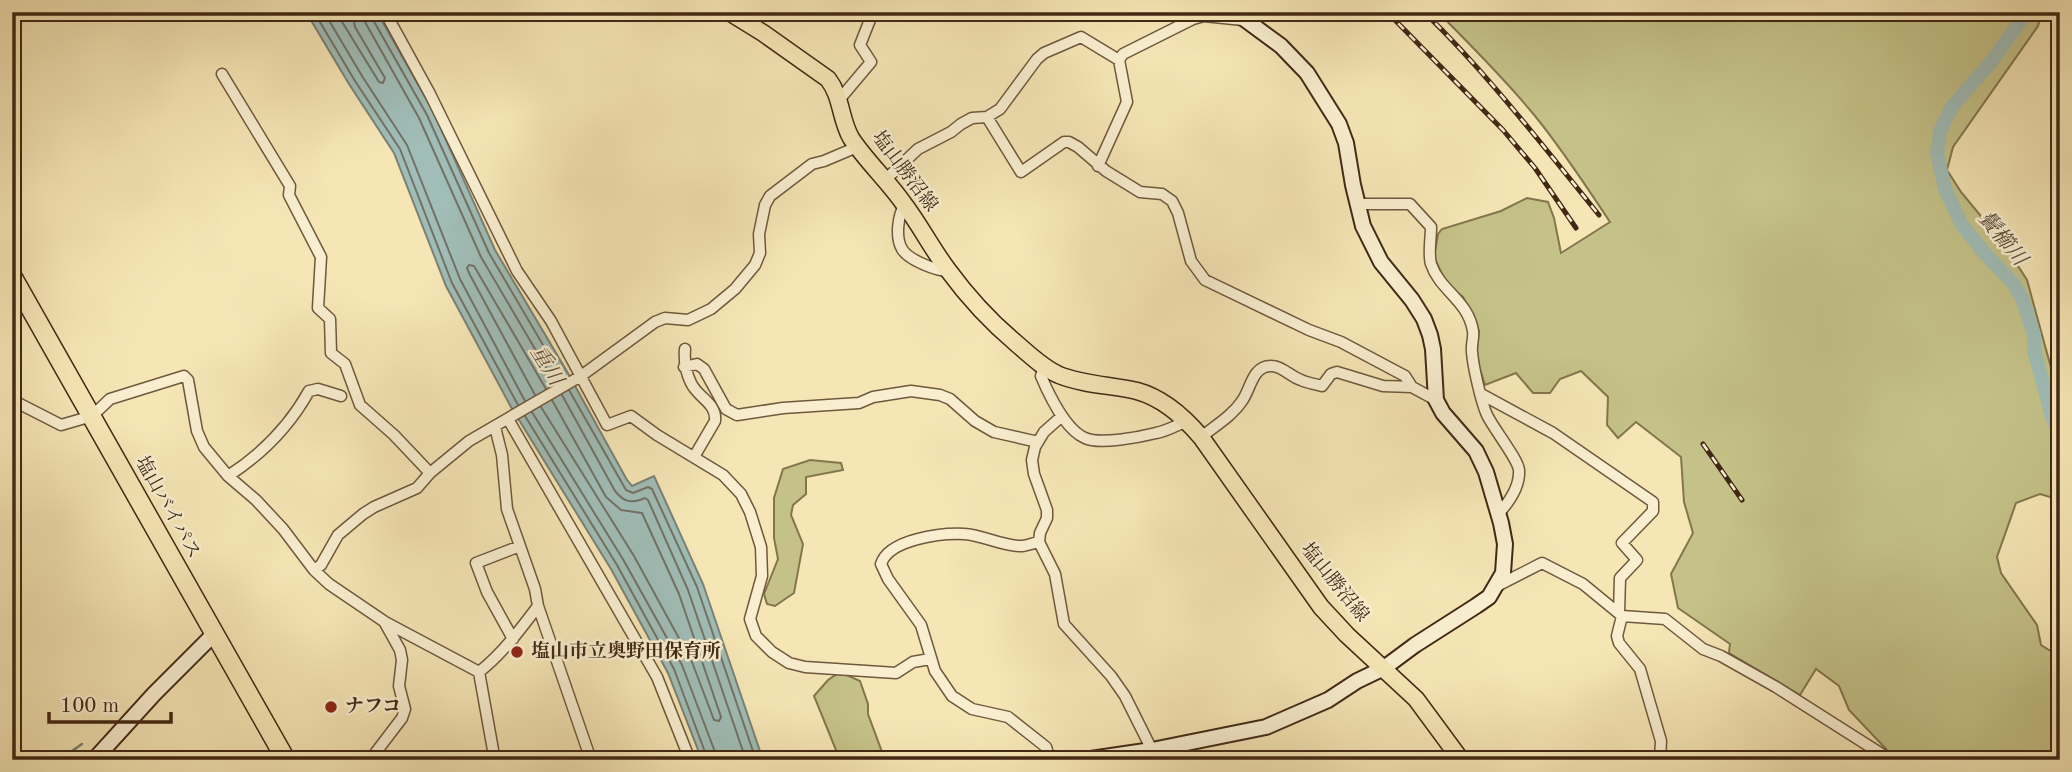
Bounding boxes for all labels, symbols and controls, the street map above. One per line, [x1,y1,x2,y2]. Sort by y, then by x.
street label: 塩山勝沼線 [868,127,943,216]
water label: 鬢櫛川 [1974,207,2033,272]
water label: 重川 [526,342,569,391]
street label: 塩山バイパス [131,452,205,562]
street label: 塩山勝沼線 [1297,538,1374,626]
place label: 塩山市立奥野田保育所 [531,640,721,662]
marker: 塩山市立奥野田保育所 [509,644,525,660]
scale bar [49,681,172,725]
text: 100 m [60,696,119,717]
place label: ナフコ [345,697,401,717]
marker: ナフコ [323,699,339,715]

